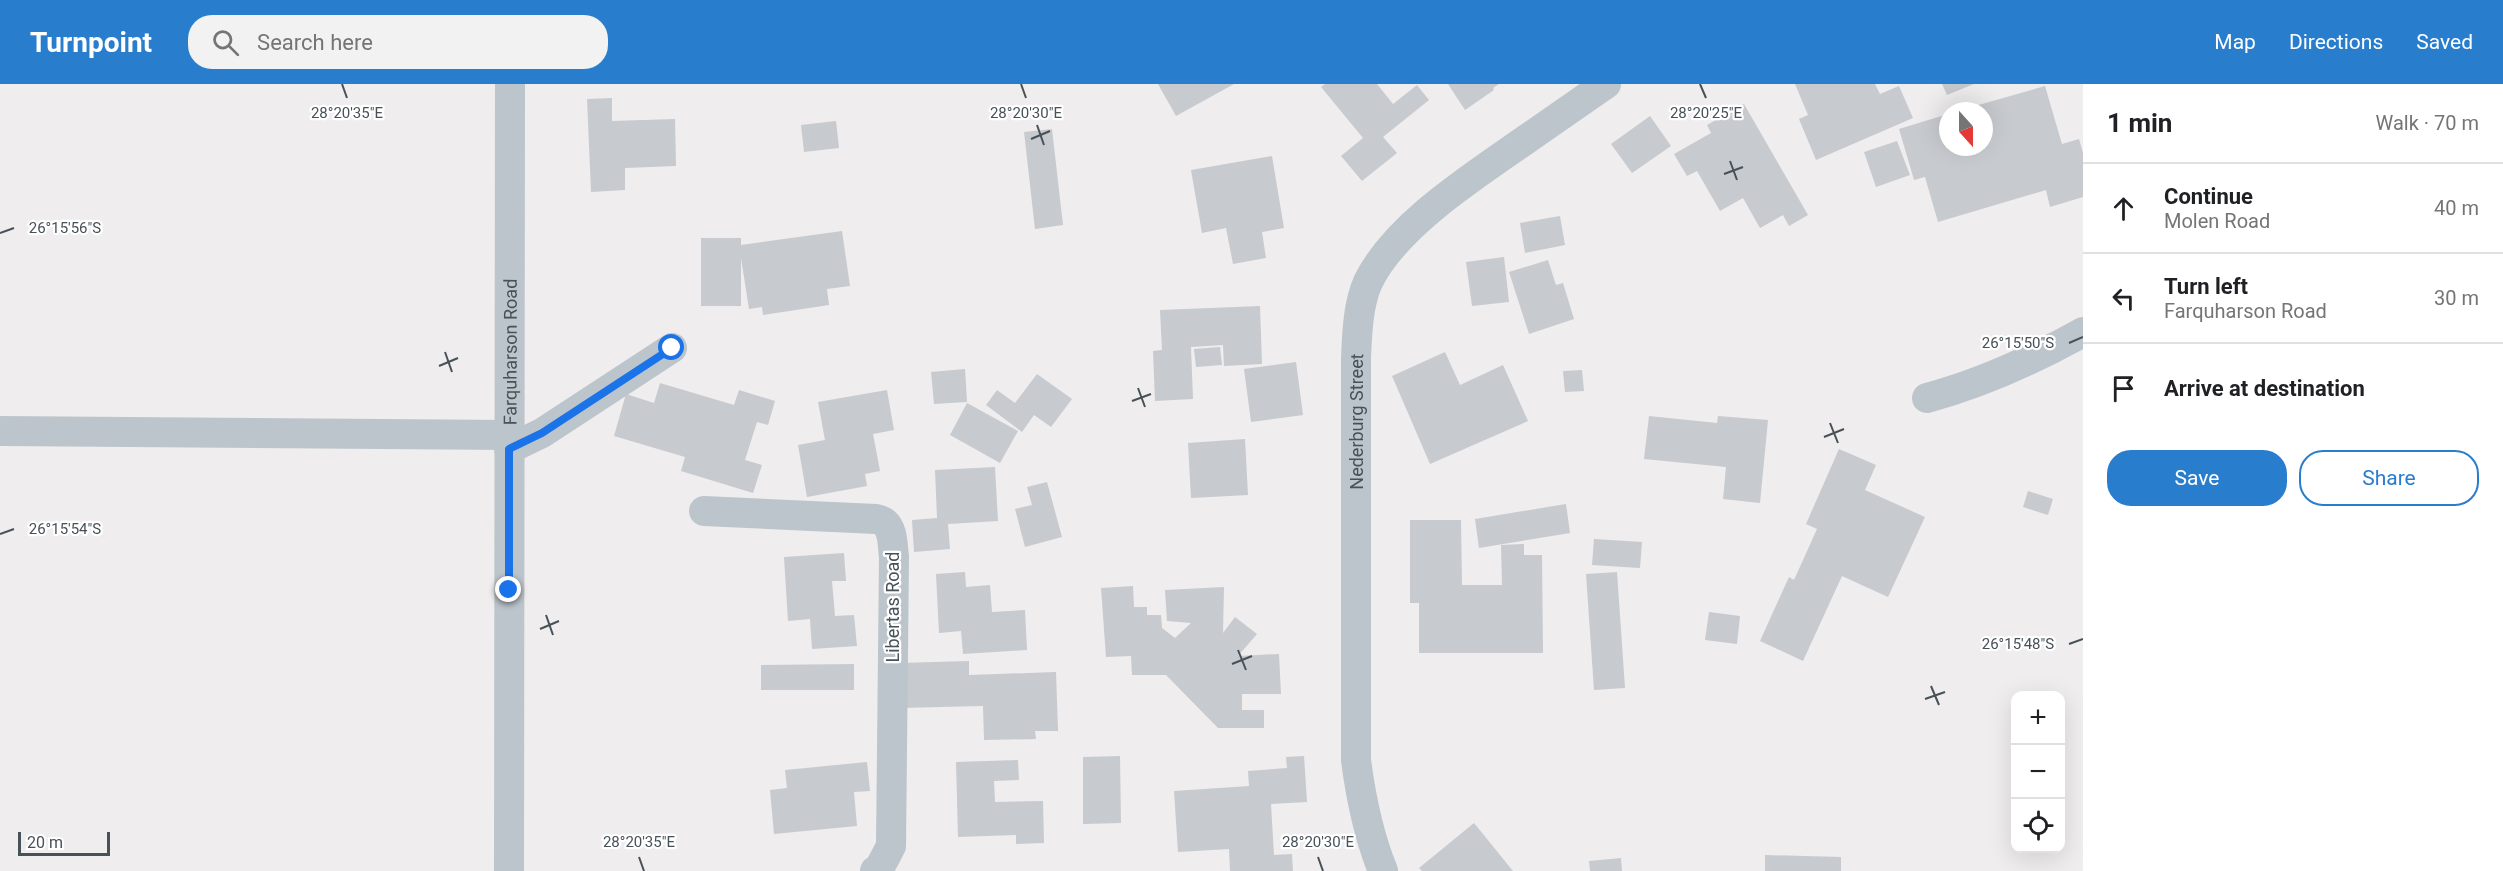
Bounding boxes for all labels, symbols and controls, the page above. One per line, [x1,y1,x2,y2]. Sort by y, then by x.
search box [188,15,608,69]
text: Turnpoint [30,26,152,59]
icon: search [209,26,242,59]
text: Search here [257,30,373,55]
text: Map [2214,30,2256,54]
text: Directions [2289,30,2383,54]
text: Saved [2416,30,2473,54]
north arrow [1939,102,1993,156]
text: 28°20'35"E [311,104,384,122]
text: 28°20'30"E [990,104,1063,122]
text: 28°20'25"E [1670,104,1743,122]
text: 1 min [2107,108,2172,138]
text: Walk · 70 m [2376,111,2479,135]
text: Continue [2164,184,2253,209]
icon: ahead [2107,192,2140,225]
text: 40 m [2434,196,2479,220]
text: Molen Road [2164,209,2270,233]
text: 26°15'56"S [29,219,101,237]
text: Turn left [2164,274,2248,299]
street label: Farquharson Road [499,279,520,425]
icon: left [2107,282,2140,315]
text: 30 m [2434,286,2479,310]
text: Farquharson Road [2164,299,2327,323]
route start [658,334,684,360]
text: 26°15'50"S [1982,334,2054,352]
street label: Nederburg Street [1345,353,1367,490]
icon: arrive [2107,372,2140,405]
text: Arrive at destination [2164,376,2365,401]
button: Save [2107,450,2287,506]
button: Share [2299,450,2479,506]
text: 26°15'54"S [29,520,101,538]
street label: Libertas Road [882,552,903,663]
route end [495,576,521,602]
text: 26°15'48"S [1982,635,2054,653]
map controls [2011,691,2065,853]
button: + [2011,691,2065,745]
button: − [2011,745,2065,799]
button: locate [2011,799,2065,853]
scale bar [18,829,110,856]
text: 20 m [27,833,63,852]
text: 28°20'35"E [603,833,676,851]
text: 28°20'30"E [1282,833,1355,851]

